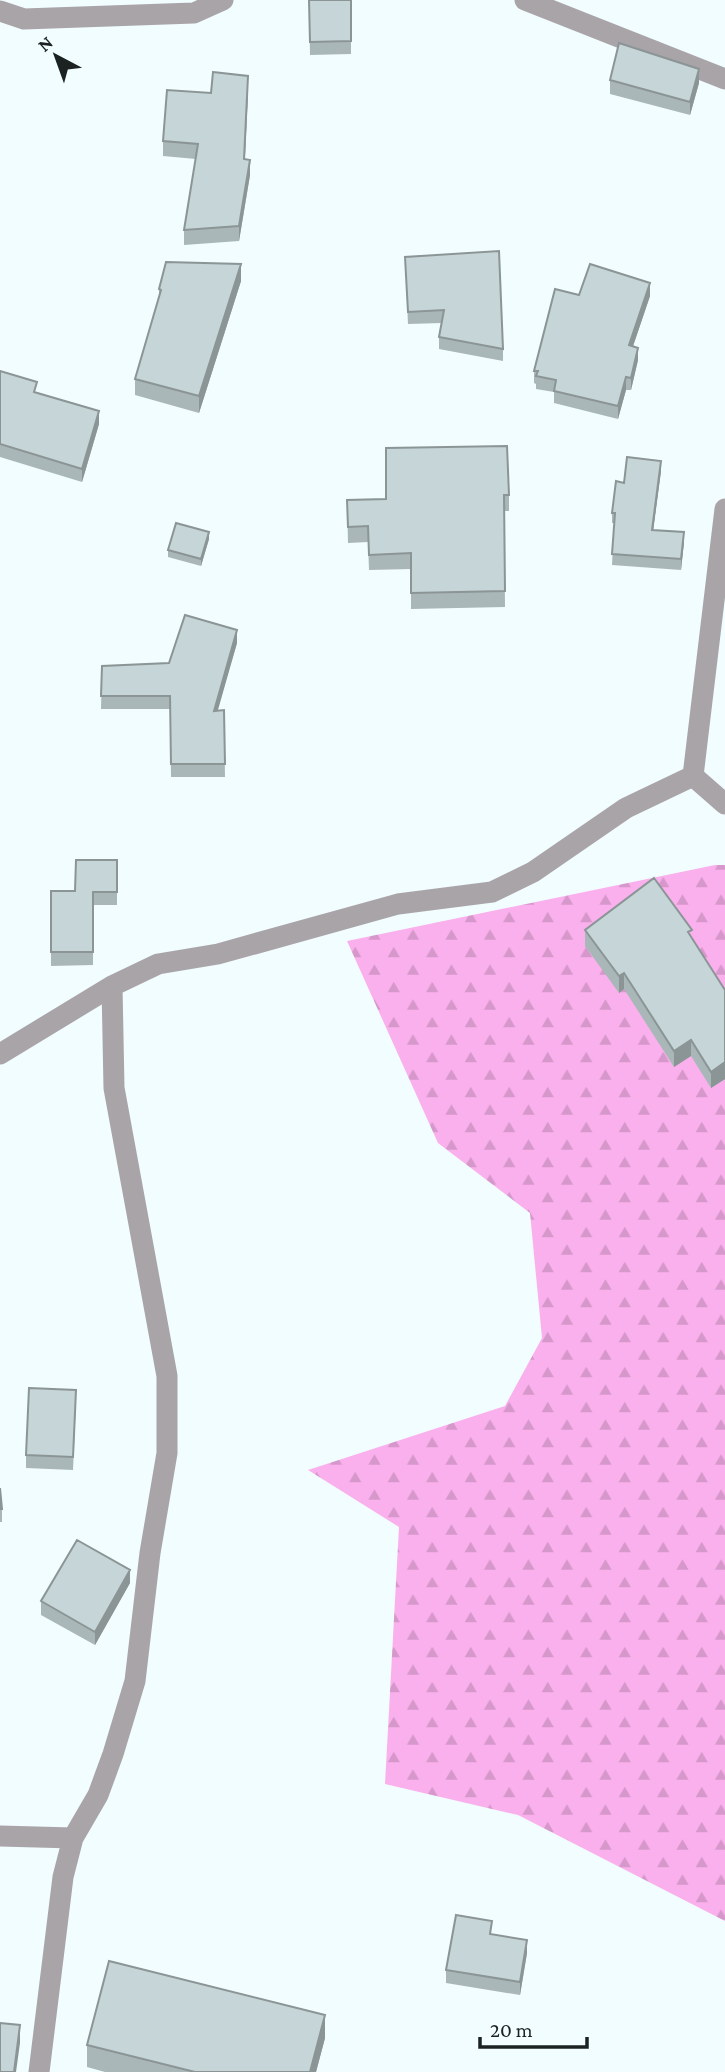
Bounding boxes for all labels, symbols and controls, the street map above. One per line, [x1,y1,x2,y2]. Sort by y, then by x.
north arrow [21,21,91,91]
text: N [33,31,57,56]
scale bar [480,2006,587,2050]
text: 20 m [490,2018,533,2042]

